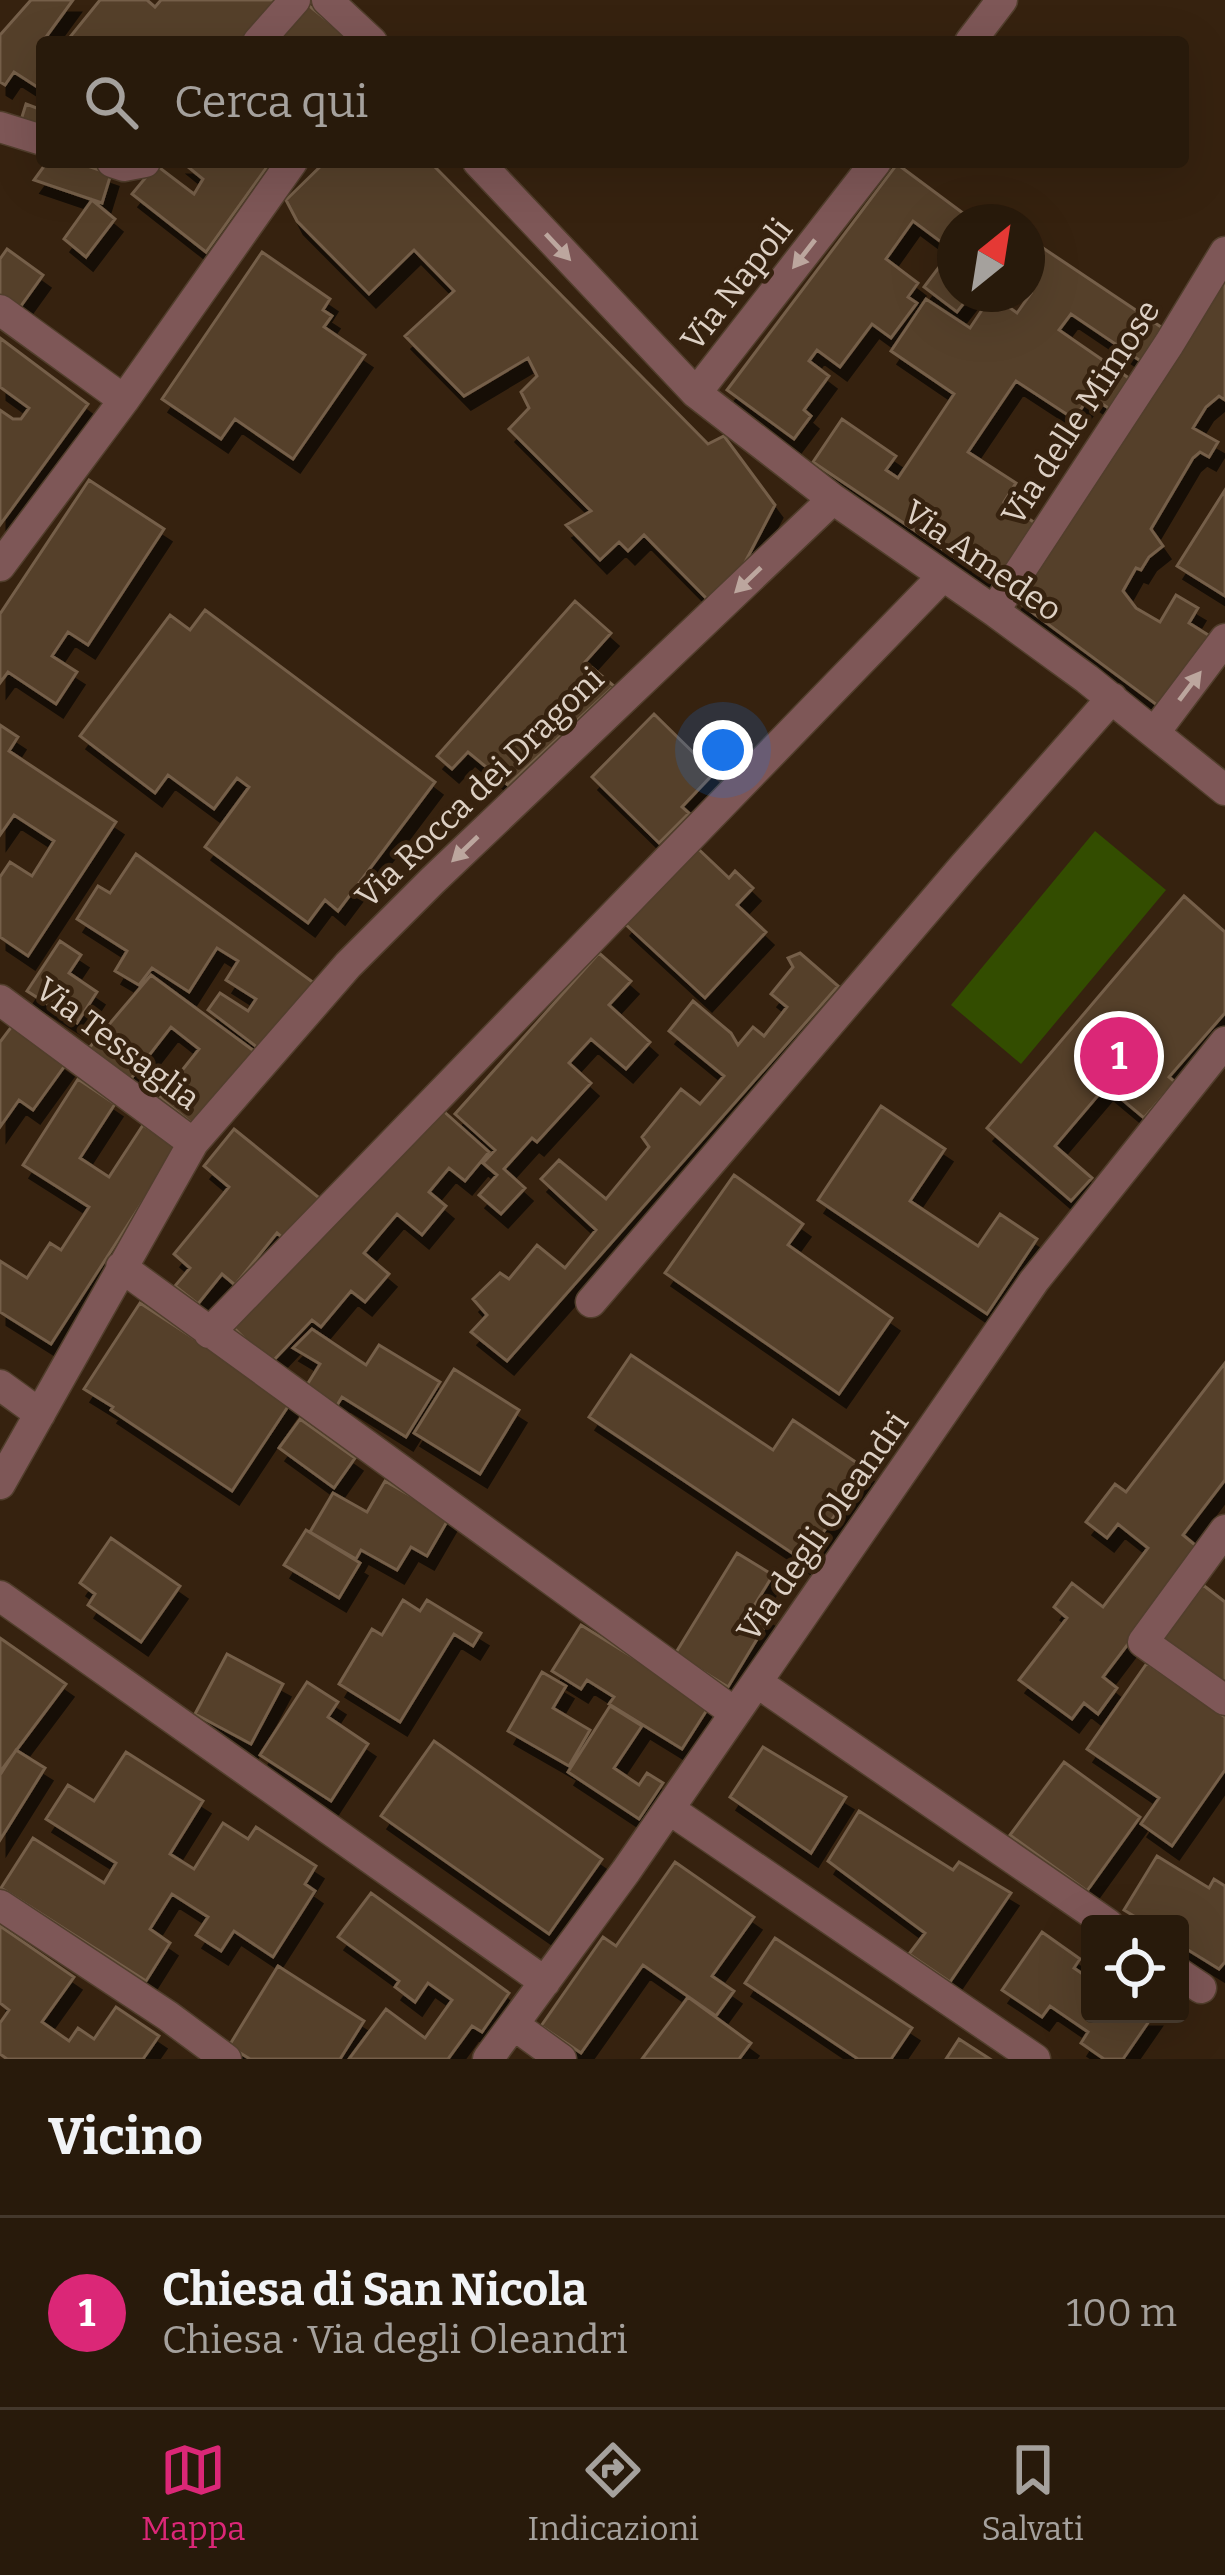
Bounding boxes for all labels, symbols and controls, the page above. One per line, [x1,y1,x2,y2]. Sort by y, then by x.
search box [36,36,1189,168]
icon: search [78,69,144,135]
text: Cerca qui [174,75,368,129]
north arrow [937,204,1045,312]
street label: Via Napoli [673,210,801,359]
one-way arrow [544,232,571,261]
one-way arrow [792,239,817,270]
street label: Via delle Mimose [993,293,1168,533]
street label: Via Amedeo [895,492,1069,630]
one-way arrow [734,565,763,593]
street label: Via Rocca dei Dragoni [347,659,612,916]
one-way arrow [1177,670,1202,702]
your location [693,720,753,780]
one-way arrow [451,834,480,862]
street label: Via Tessaglia [27,969,208,1119]
pin: 1 [1080,1011,1158,1101]
street label: Via degli Oleandri [729,1404,917,1649]
map controls [1081,1915,1189,2023]
button: locate [1081,1915,1189,2023]
text: Vicino [48,2106,203,2168]
text: Chiesa di San Nicola [162,2263,587,2317]
text: 1 [79,2290,95,2336]
text: 100 m [1066,2290,1177,2336]
text: Chiesa · Via degli Oleandri [162,2317,628,2363]
tab: Mappa [141,2437,245,2549]
tab: Indicazioni [528,2437,699,2549]
tab: Salvati [981,2437,1084,2549]

